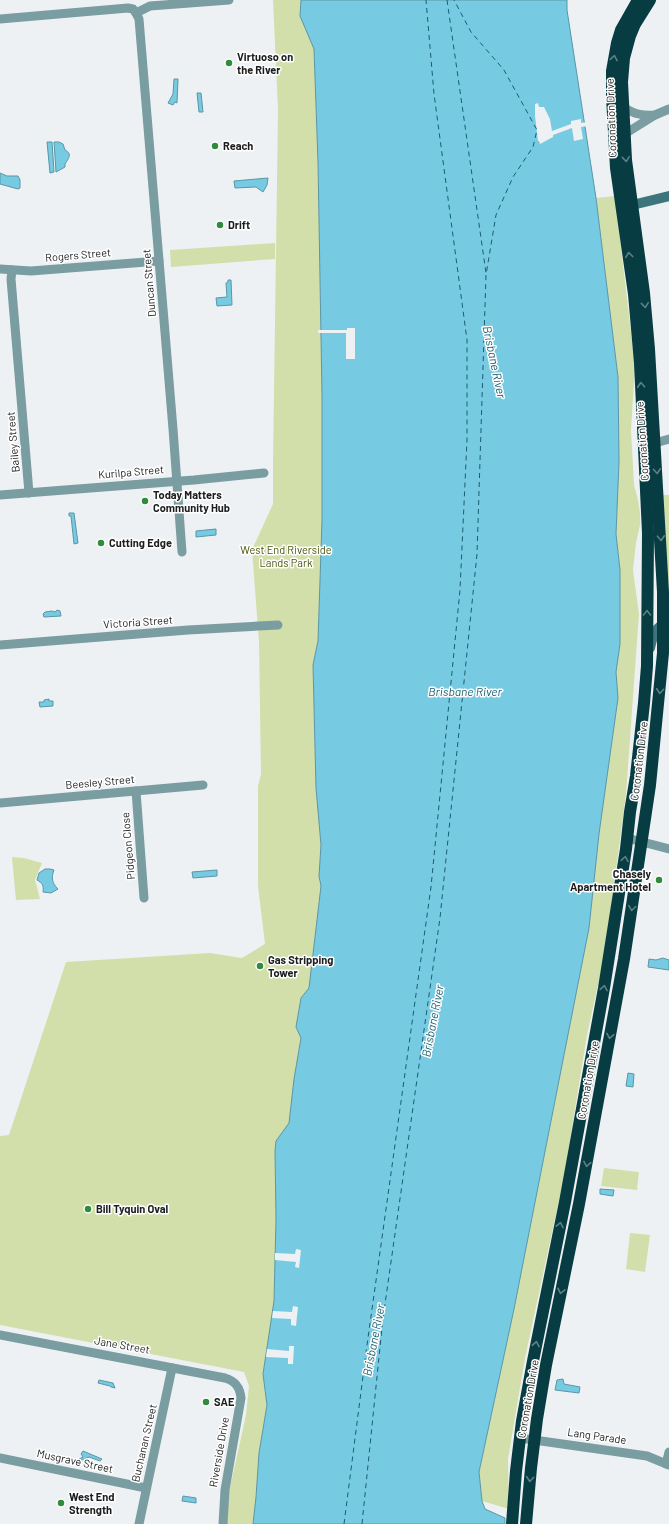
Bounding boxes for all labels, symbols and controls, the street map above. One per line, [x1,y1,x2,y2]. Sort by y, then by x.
place label: Virtuoso on the River [237,50,293,76]
one-way arrow [609,54,618,61]
marker: Virtuoso on the River [224,58,234,68]
street label: Coronation Drive [603,78,618,158]
place label: Reach [223,139,253,152]
marker: Reach [210,141,220,151]
one-way arrow [621,155,630,162]
place label: Drift [228,218,250,231]
marker: Drift [215,220,225,230]
street label: Rogers Street [45,245,111,264]
street label: Duncan Street [139,249,158,317]
one-way arrow [625,252,634,258]
one-way arrow [640,302,649,308]
water label: Brisbane River [481,324,510,400]
one-way arrow [637,382,646,388]
street label: Coronation Drive [632,401,651,481]
street label: Bailey Street [3,411,22,473]
street label: Kurilpa Street [98,462,164,481]
one-way arrow [652,468,661,474]
place label: Today Matters Community Hub [153,488,230,514]
marker: Today Matters Community Hub [140,496,150,506]
one-way arrow [656,535,665,541]
place label: Cutting Edge [109,536,172,549]
marker: Cutting Edge [96,538,106,548]
park label: West End Riverside Lands Park [240,543,332,569]
one-way arrow [643,610,651,616]
street label: Victoria Street [103,613,173,630]
water label: Brisbane River [428,684,502,698]
one-way arrow [655,688,664,694]
street label: Coronation Drive [627,721,650,801]
street label: Beesley Street [65,772,135,791]
street label: Pidgeon Close [118,812,137,880]
one-way arrow [620,856,629,862]
place label: Chasely Apartment Hotel [570,867,651,893]
marker: Chasely Apartment Hotel [654,875,664,885]
one-way arrow [628,905,637,911]
place label: Gas Stripping Tower [268,953,333,979]
marker: Gas Stripping Tower [255,961,265,971]
water label: Brisbane River [418,983,446,1058]
one-way arrow [600,984,608,991]
one-way arrow [606,1033,614,1039]
street label: Coronation Drive [574,1039,601,1120]
one-way arrow [583,1161,591,1167]
place label: Bill Tyquin Oval [96,1202,169,1215]
marker: Bill Tyquin Oval [83,1204,93,1214]
one-way arrow [556,1222,564,1229]
one-way arrow [558,1288,566,1295]
water label: Brisbane River [359,1302,387,1377]
street label: Jane Street [93,1333,151,1356]
one-way arrow [531,1341,540,1348]
street label: Coronation Drive [514,1358,541,1439]
place label: SAE [214,1395,235,1408]
marker: SAE [201,1397,211,1407]
street label: Buchanan Street [128,1403,159,1483]
street label: Riverside Drive [206,1416,231,1488]
street label: Lang Parade [567,1425,628,1446]
street label: Musgrave Street [36,1446,114,1475]
one-way arrow [525,1476,534,1482]
place label: West End Strength [69,1490,114,1516]
marker: West End Strength [56,1498,66,1508]

